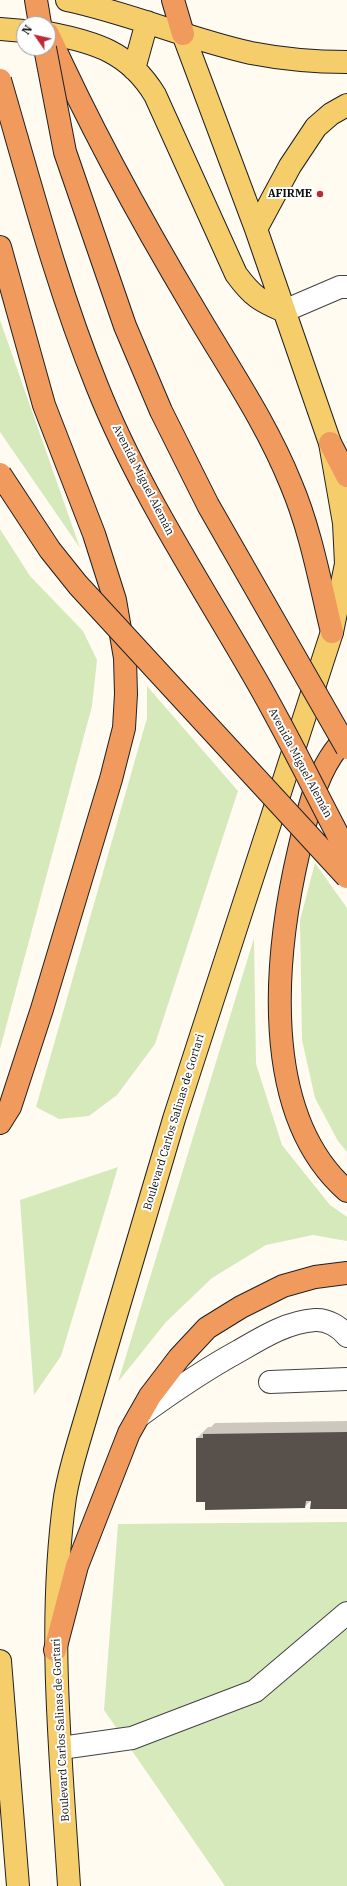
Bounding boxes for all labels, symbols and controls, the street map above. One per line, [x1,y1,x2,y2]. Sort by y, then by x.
north arrow [16,16,56,56]
text: N [19,22,35,37]
place label: AFIRME [268,187,312,201]
marker: AFIRME [315,189,325,199]
street label: Avenida Miguel Alemán [109,422,177,538]
street label: Avenida Miguel Alemán [265,706,335,820]
street label: Boulevard Carlos Salinas de Gortari [141,1032,207,1212]
street label: Boulevard Carlos Salinas de Gortari [50,1638,72,1822]

